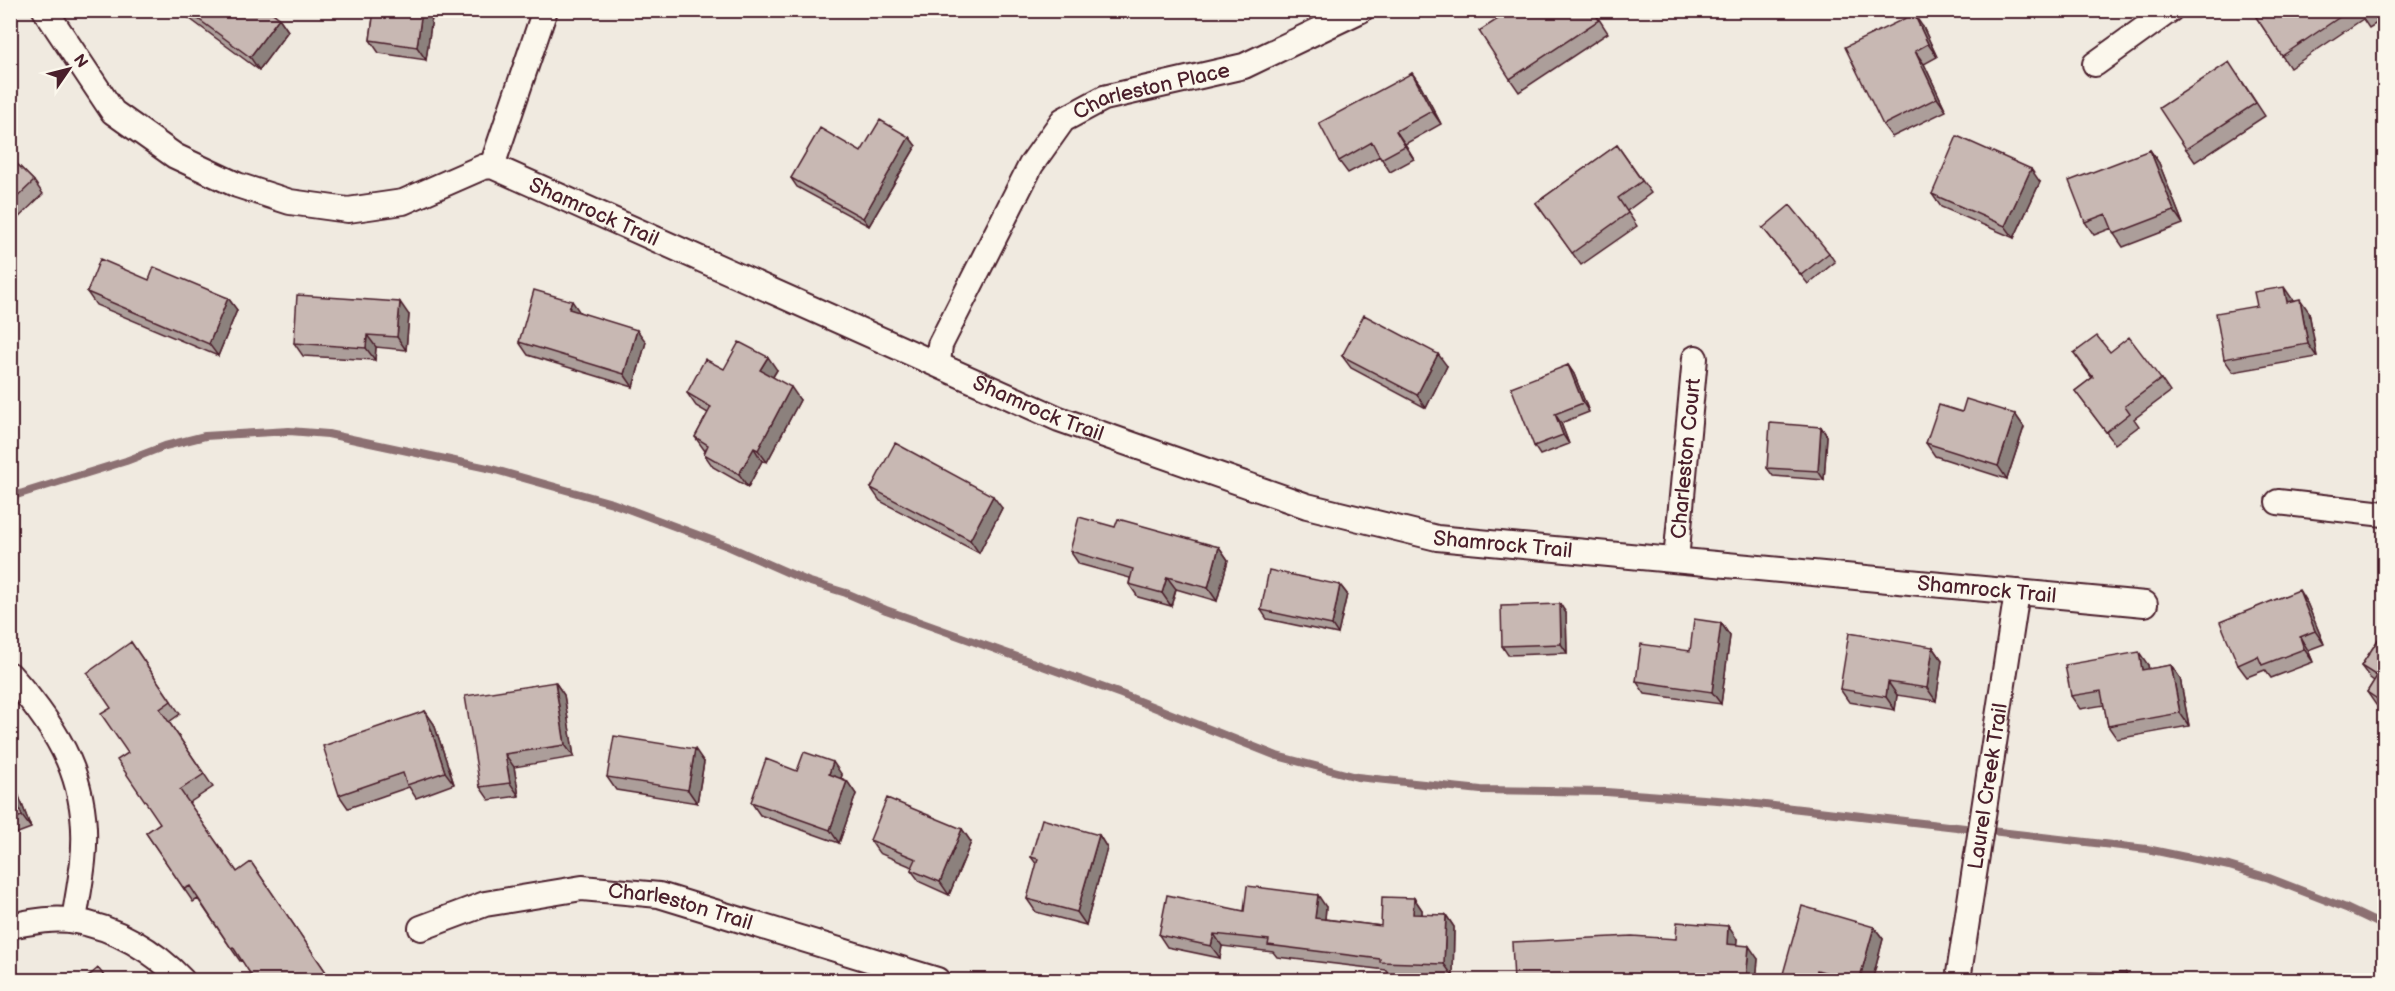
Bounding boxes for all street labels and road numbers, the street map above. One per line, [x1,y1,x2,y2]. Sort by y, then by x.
street label: Charleston Place [1069,57,1232,125]
street label: Shamrock Trail [525,172,663,251]
street label: Shamrock Trail [969,370,1107,446]
street label: Charleston Court [1666,376,1706,540]
street label: Shamrock Trail [1432,525,1574,563]
street label: Shamrock Trail [1916,570,2057,608]
street label: Laurel Creek Trail [1963,701,2012,871]
street label: Charleston Trail [607,878,756,935]

